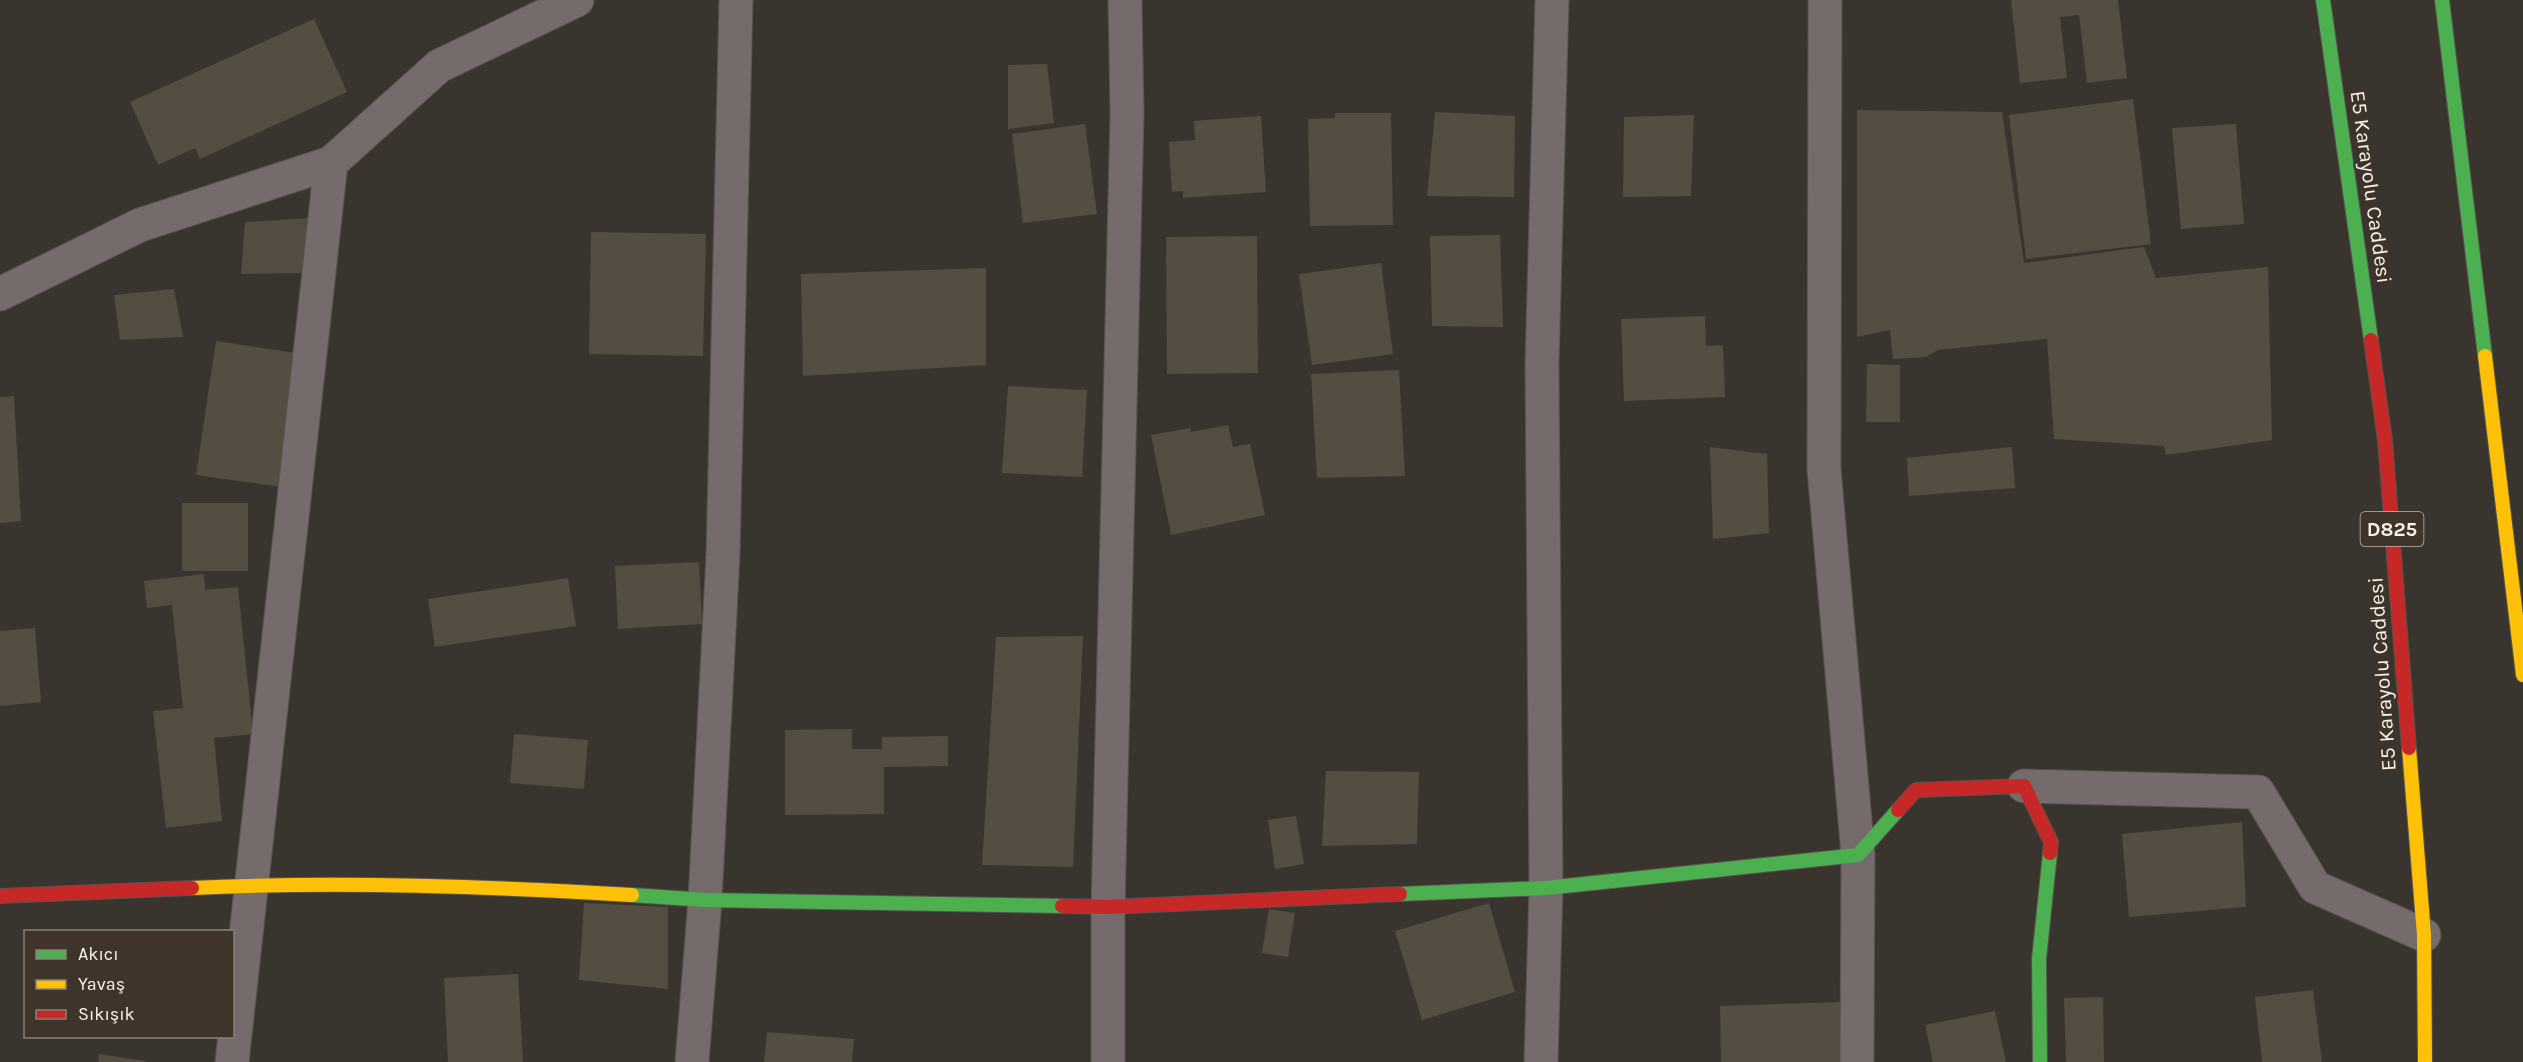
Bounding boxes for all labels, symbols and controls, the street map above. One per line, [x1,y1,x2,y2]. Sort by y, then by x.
street label: E5 Karayolu Caddesi [2346,89,2396,285]
road number: D825 [2360,512,2424,546]
street label: E5 Karayolu Caddesi [2363,576,2401,772]
legend [24,930,234,1038]
text: Akıcı [78,943,119,965]
text: Yavaş [78,973,125,995]
text: Sıkışık [78,1003,135,1025]

